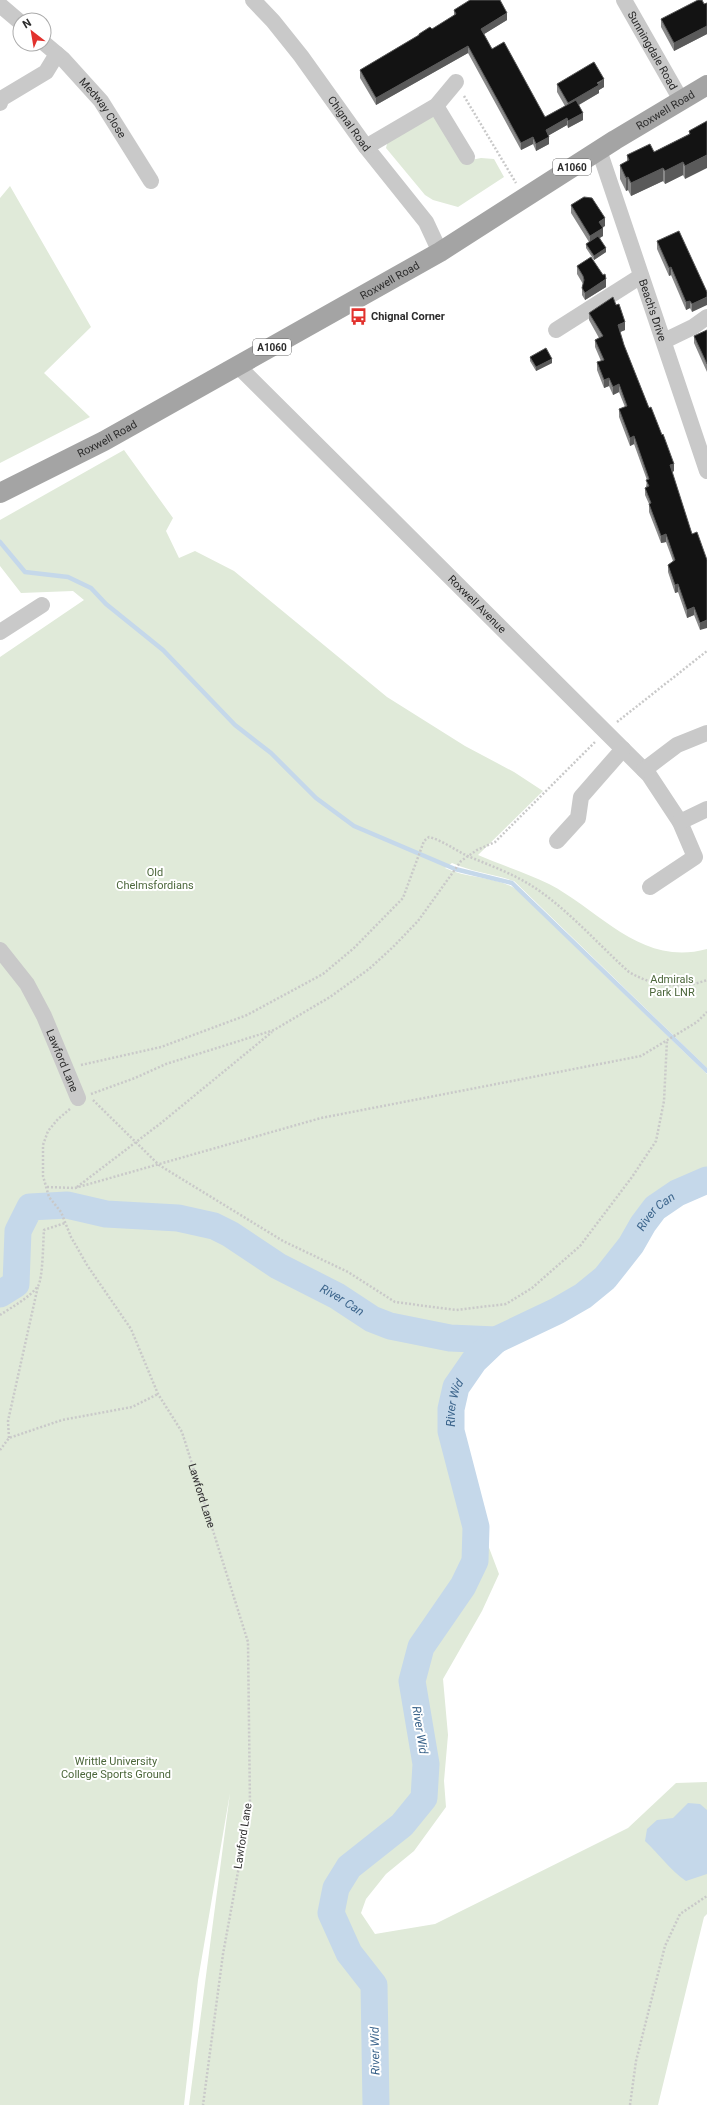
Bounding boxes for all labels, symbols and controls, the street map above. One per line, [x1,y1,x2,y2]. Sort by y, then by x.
street label: Sunningdale Road [625,9,680,92]
north arrow [12,12,52,52]
text: N [20,16,34,31]
street label: Medway Close [77,75,129,140]
street label: Roxwell Road [634,88,697,133]
street label: Chignal Road [325,94,373,154]
road number: A1060 [553,159,591,175]
street label: Roxwell Road [358,259,422,302]
street label: Beach's Drive [636,277,669,343]
bus stop icon: Chignal Corner [348,306,368,326]
place label: Chignal Corner [371,310,445,323]
road number: A1060 [253,339,291,355]
street label: Roxwell Road [75,417,139,460]
street label: Roxwell Avenue [445,572,509,636]
park label: Old Chelmsfordians [116,866,194,892]
park label: Admirals Park LNR [649,973,695,999]
street label: Lawford Lane [44,1027,81,1094]
water label: River Can [634,1190,677,1233]
water label: River Can [318,1282,367,1319]
water label: River Wid [444,1376,467,1427]
street label: Lawford Lane [186,1462,218,1530]
water label: River Wid [409,1705,431,1755]
park label: Writtle University College Sports Ground [61,1755,171,1781]
street label: Lawford Lane [231,1802,255,1870]
water label: River Wid [368,2026,382,2075]

